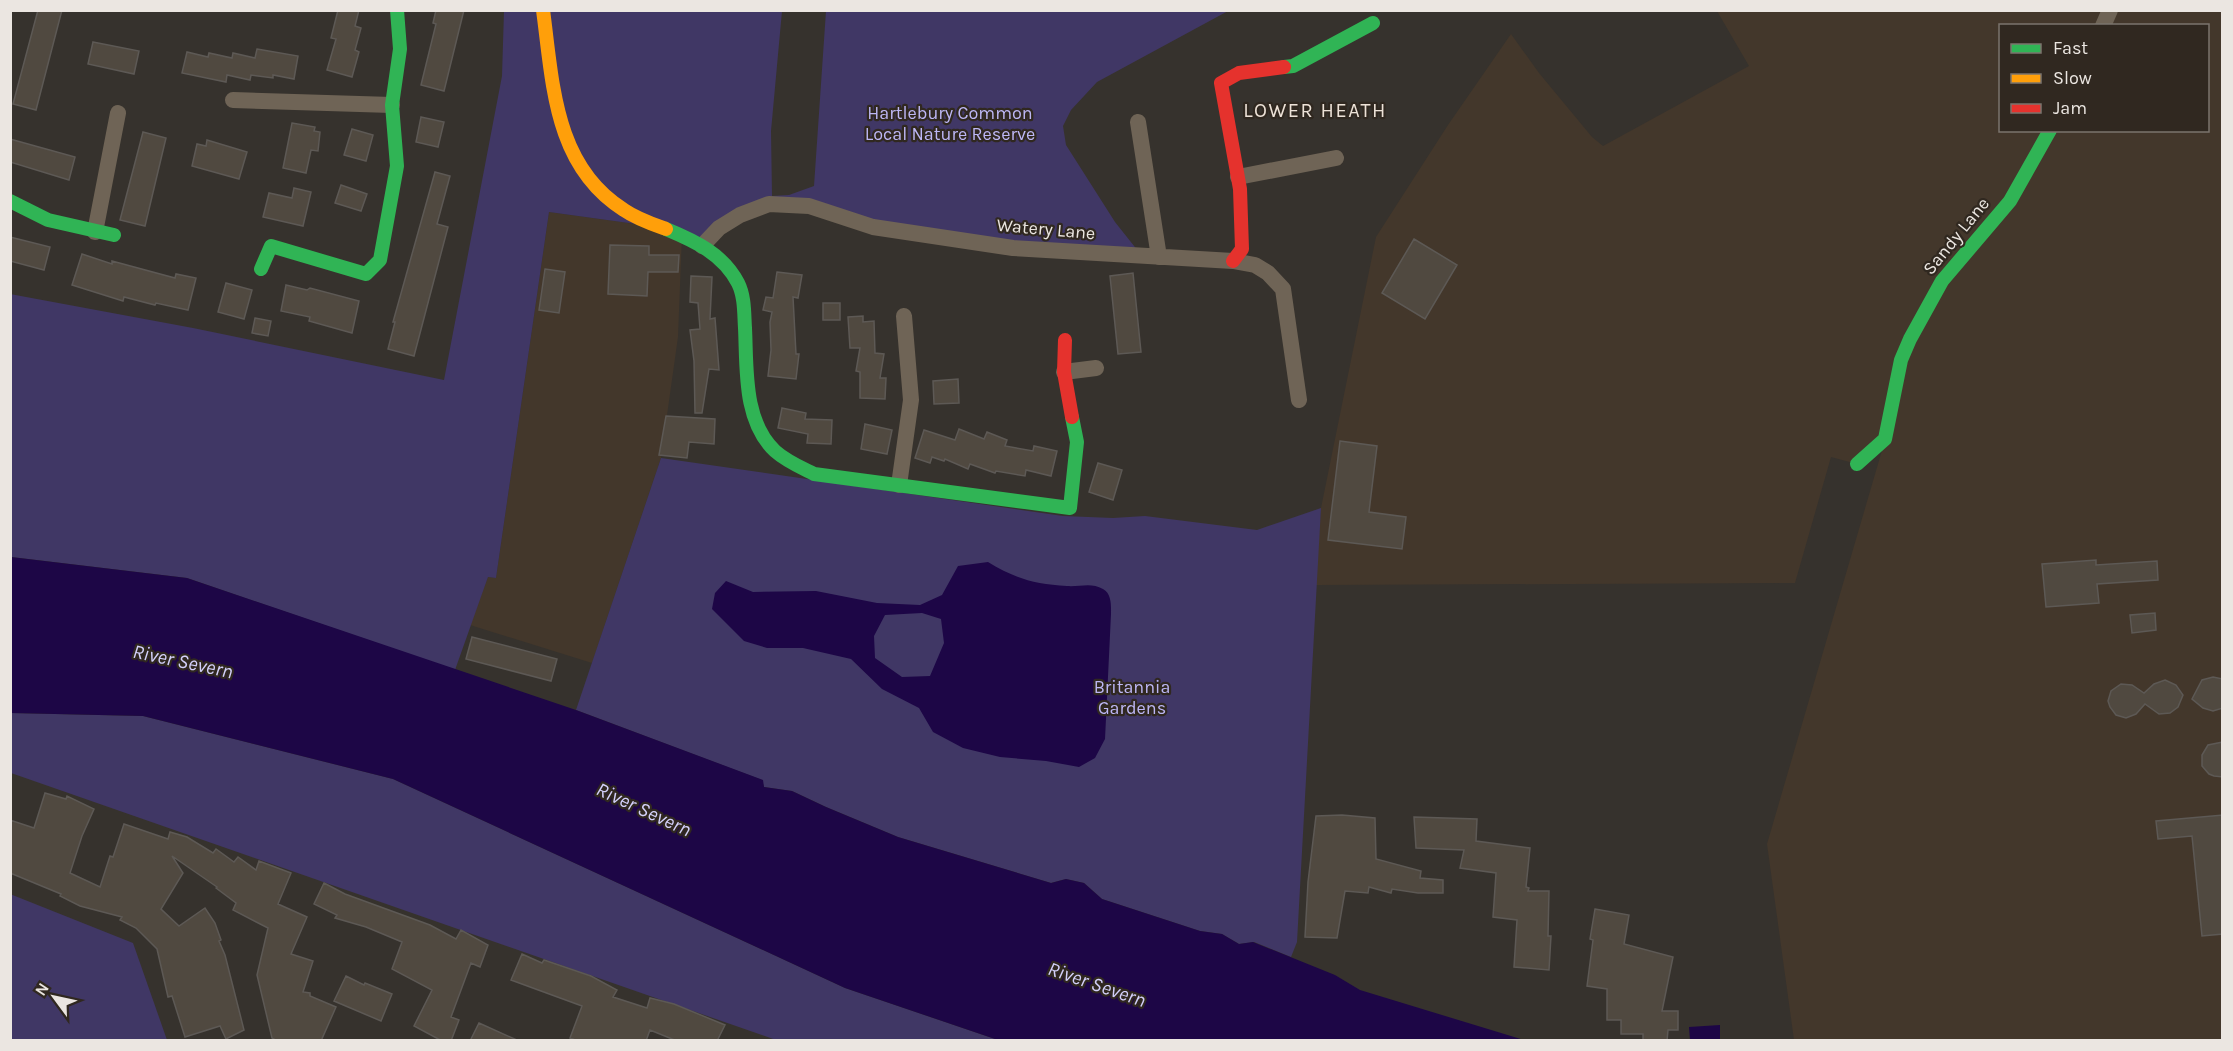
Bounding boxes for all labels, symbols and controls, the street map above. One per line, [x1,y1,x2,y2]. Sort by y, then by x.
legend [1999,24,2209,132]
text: Fast [2053,37,2088,59]
text: Slow [2053,67,2092,89]
text: Jam [2053,97,2087,119]
district label: LOWER HEATH [1243,99,1387,122]
park label: Hartlebury Common Local Nature Reserve [865,102,1035,145]
street label: Sandy Lane [1918,193,1994,279]
street label: Watery Lane [996,214,1096,244]
water label: River Severn [131,640,235,683]
park label: Britannia Gardens [1094,676,1170,719]
water label: River Severn [593,777,695,841]
water label: River Severn [1045,957,1149,1012]
north arrow [24,967,84,1027]
text: N [31,979,53,999]

